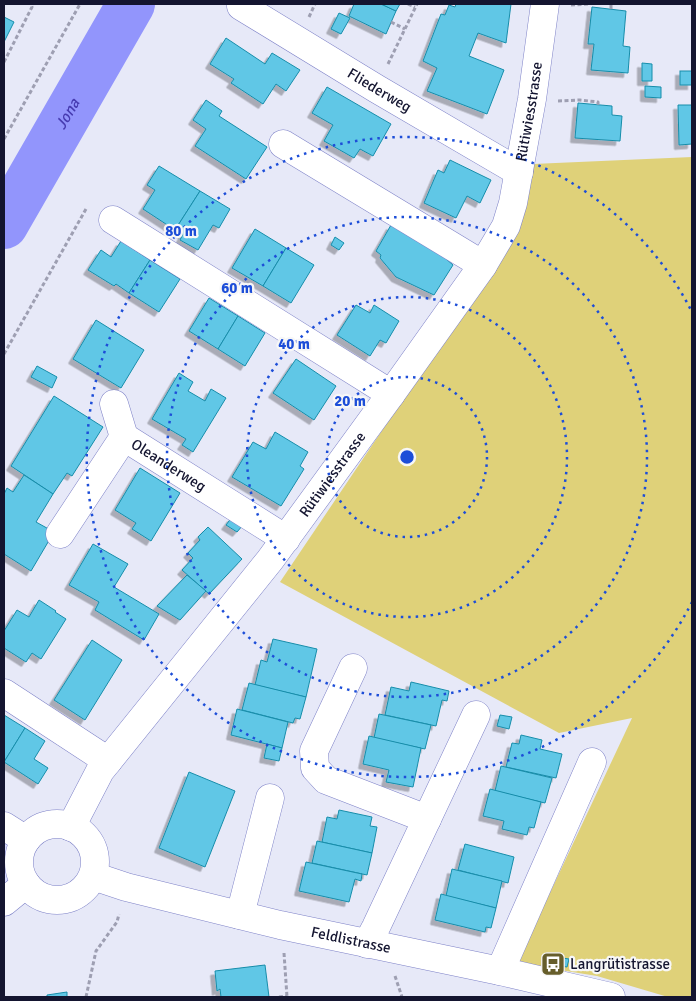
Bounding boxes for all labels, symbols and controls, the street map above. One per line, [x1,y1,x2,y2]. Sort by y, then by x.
street label: Rütiwiesstrasse [512,61,546,163]
street label: Fliederweg [344,64,415,116]
water label: Jona [51,94,85,133]
text: 80 m [165,222,197,240]
text: 60 m [221,279,253,297]
text: 40 m [278,335,310,353]
text: 20 m [334,392,366,410]
street label: Rütiwiesstrasse [295,428,369,520]
street label: Oleanderweg [128,435,209,495]
centre of rings [398,448,416,466]
street label: Feldlistrasse [310,923,393,957]
bus stop icon: Langrütistrasse [540,951,566,977]
place label: Langrütistrasse [570,955,670,973]

